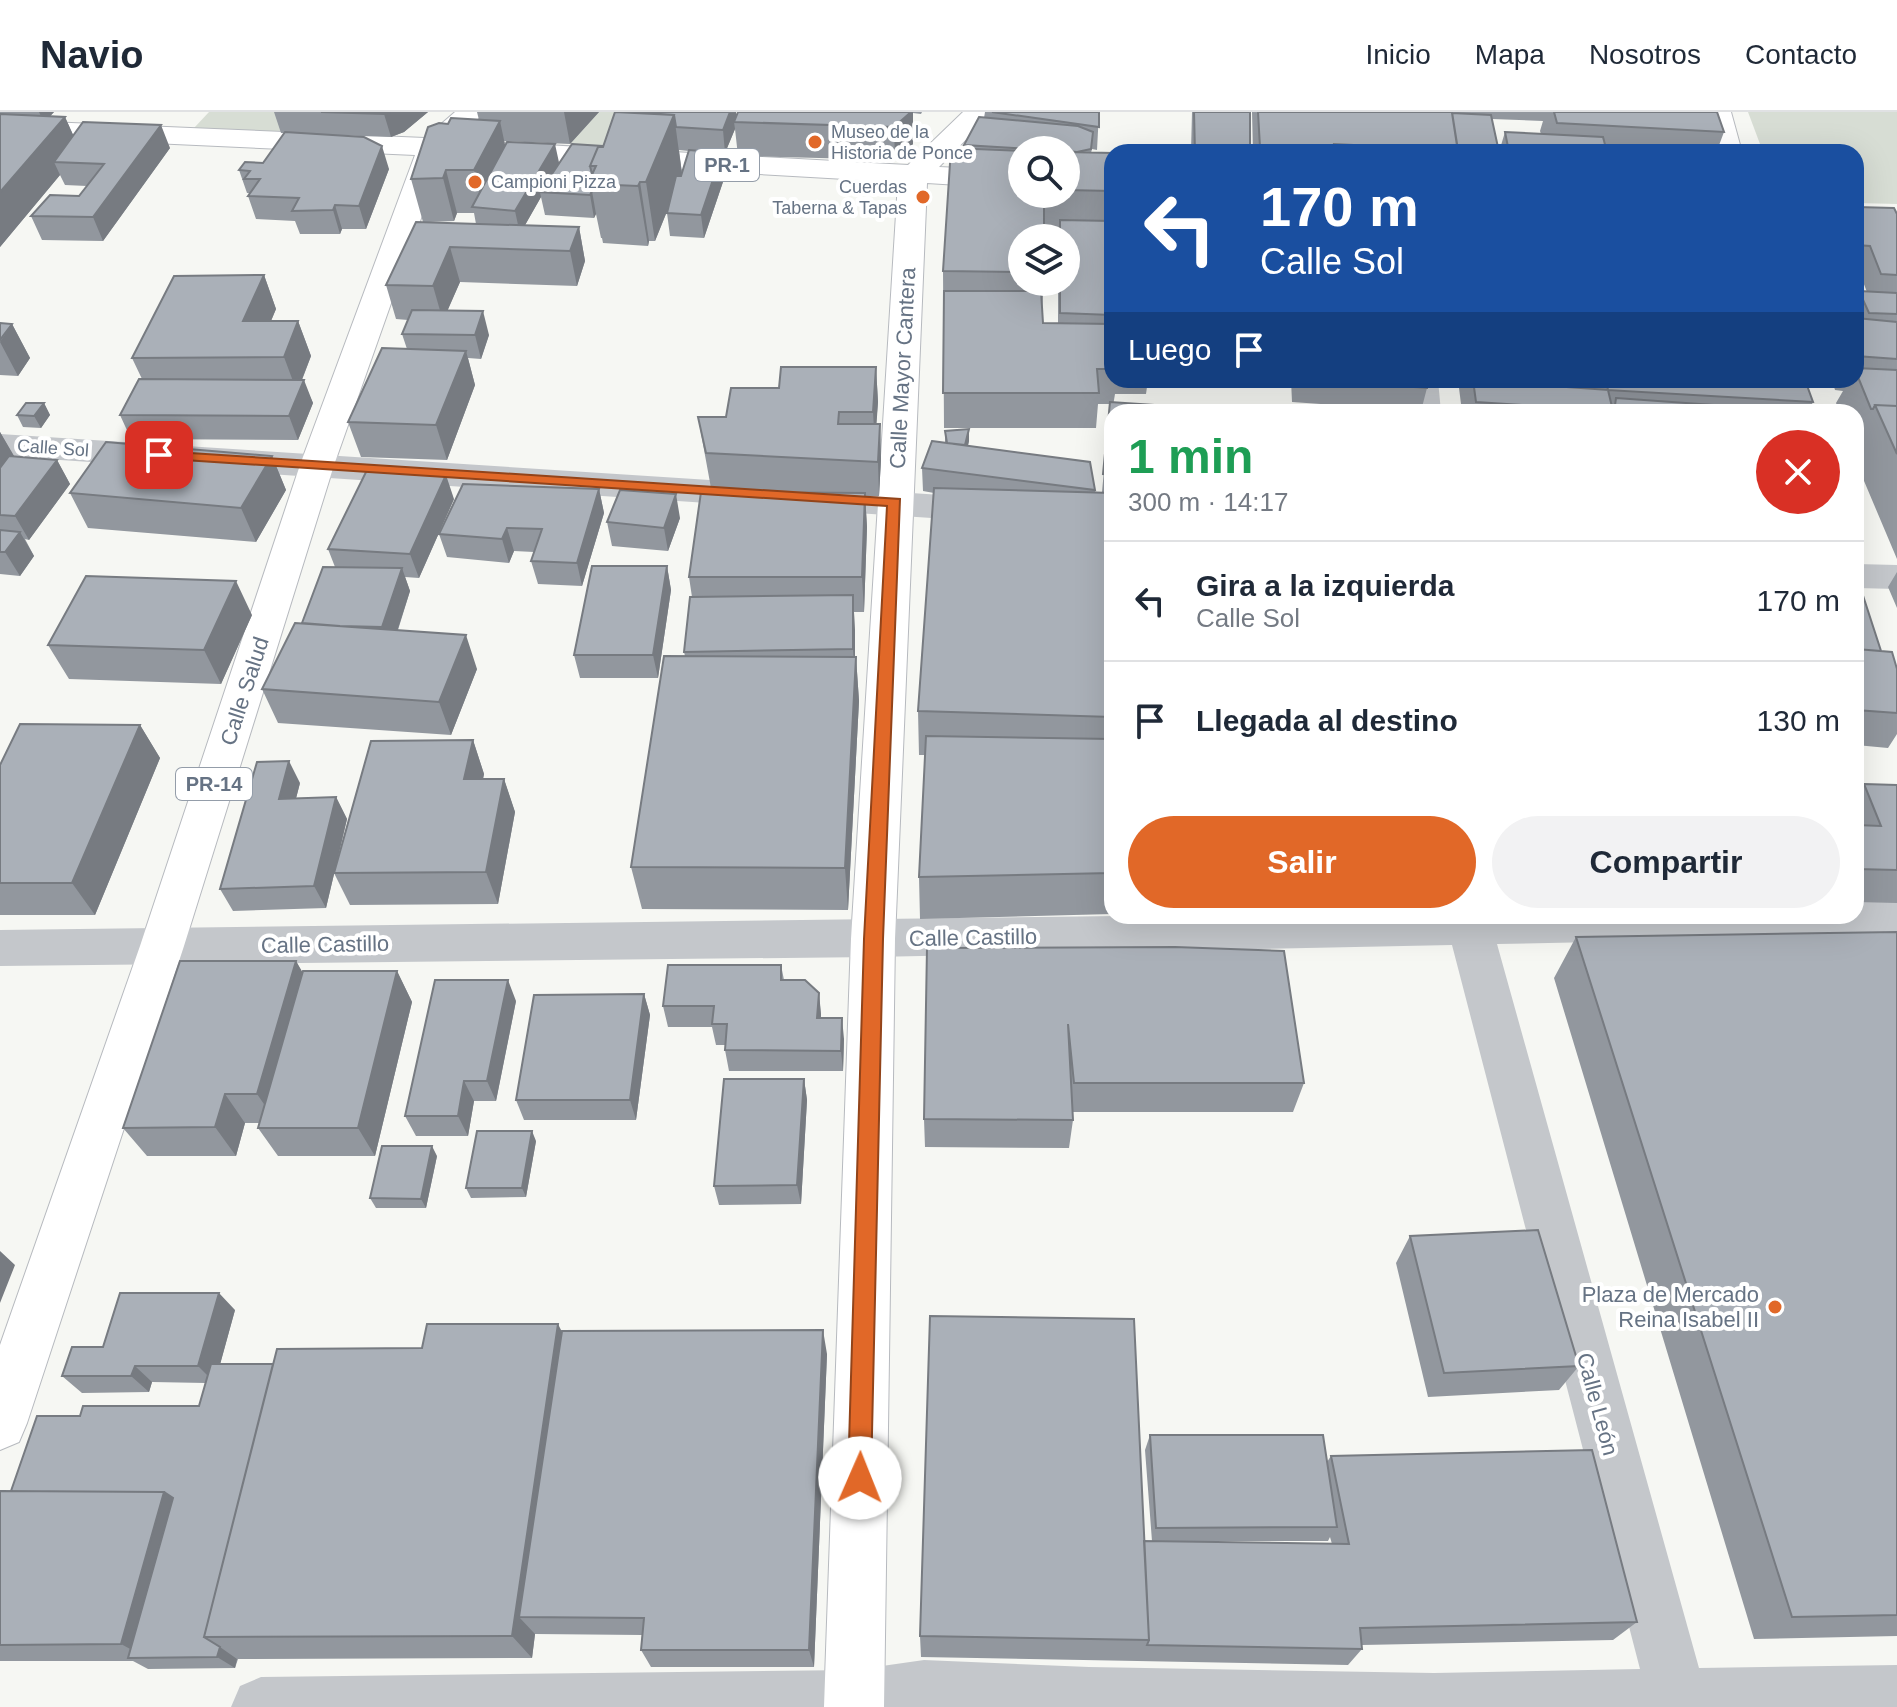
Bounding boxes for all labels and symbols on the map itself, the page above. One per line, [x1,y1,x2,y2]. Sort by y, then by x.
place label: Museo de la Historia de Ponce [831,122,973,163]
marker: Museo de la Historia de Ponce [806,133,824,151]
road number: PR-1 [695,149,759,181]
place label: Campioni Pizza [491,172,617,192]
marker: Campioni Pizza [466,173,484,191]
place label: Cuerdas Taberna & Tapas [772,177,907,218]
marker: Cuerdas Taberna & Tapas [914,188,932,206]
street label: Calle Mayor Cantera [885,266,920,469]
pin [125,421,193,489]
street label: Calle Sol [16,436,90,460]
street label: Calle Salud [215,634,274,749]
road number: PR-14 [176,768,252,800]
street label: Calle Castillo [909,924,1037,951]
street label: Calle Castillo [261,931,389,958]
place label: Plaza de Mercado Reina Isabel II [1582,1282,1759,1332]
marker: Plaza de Mercado Reina Isabel II [1766,1298,1784,1316]
street label: Calle León [1572,1350,1623,1458]
position arrow [818,1436,902,1520]

